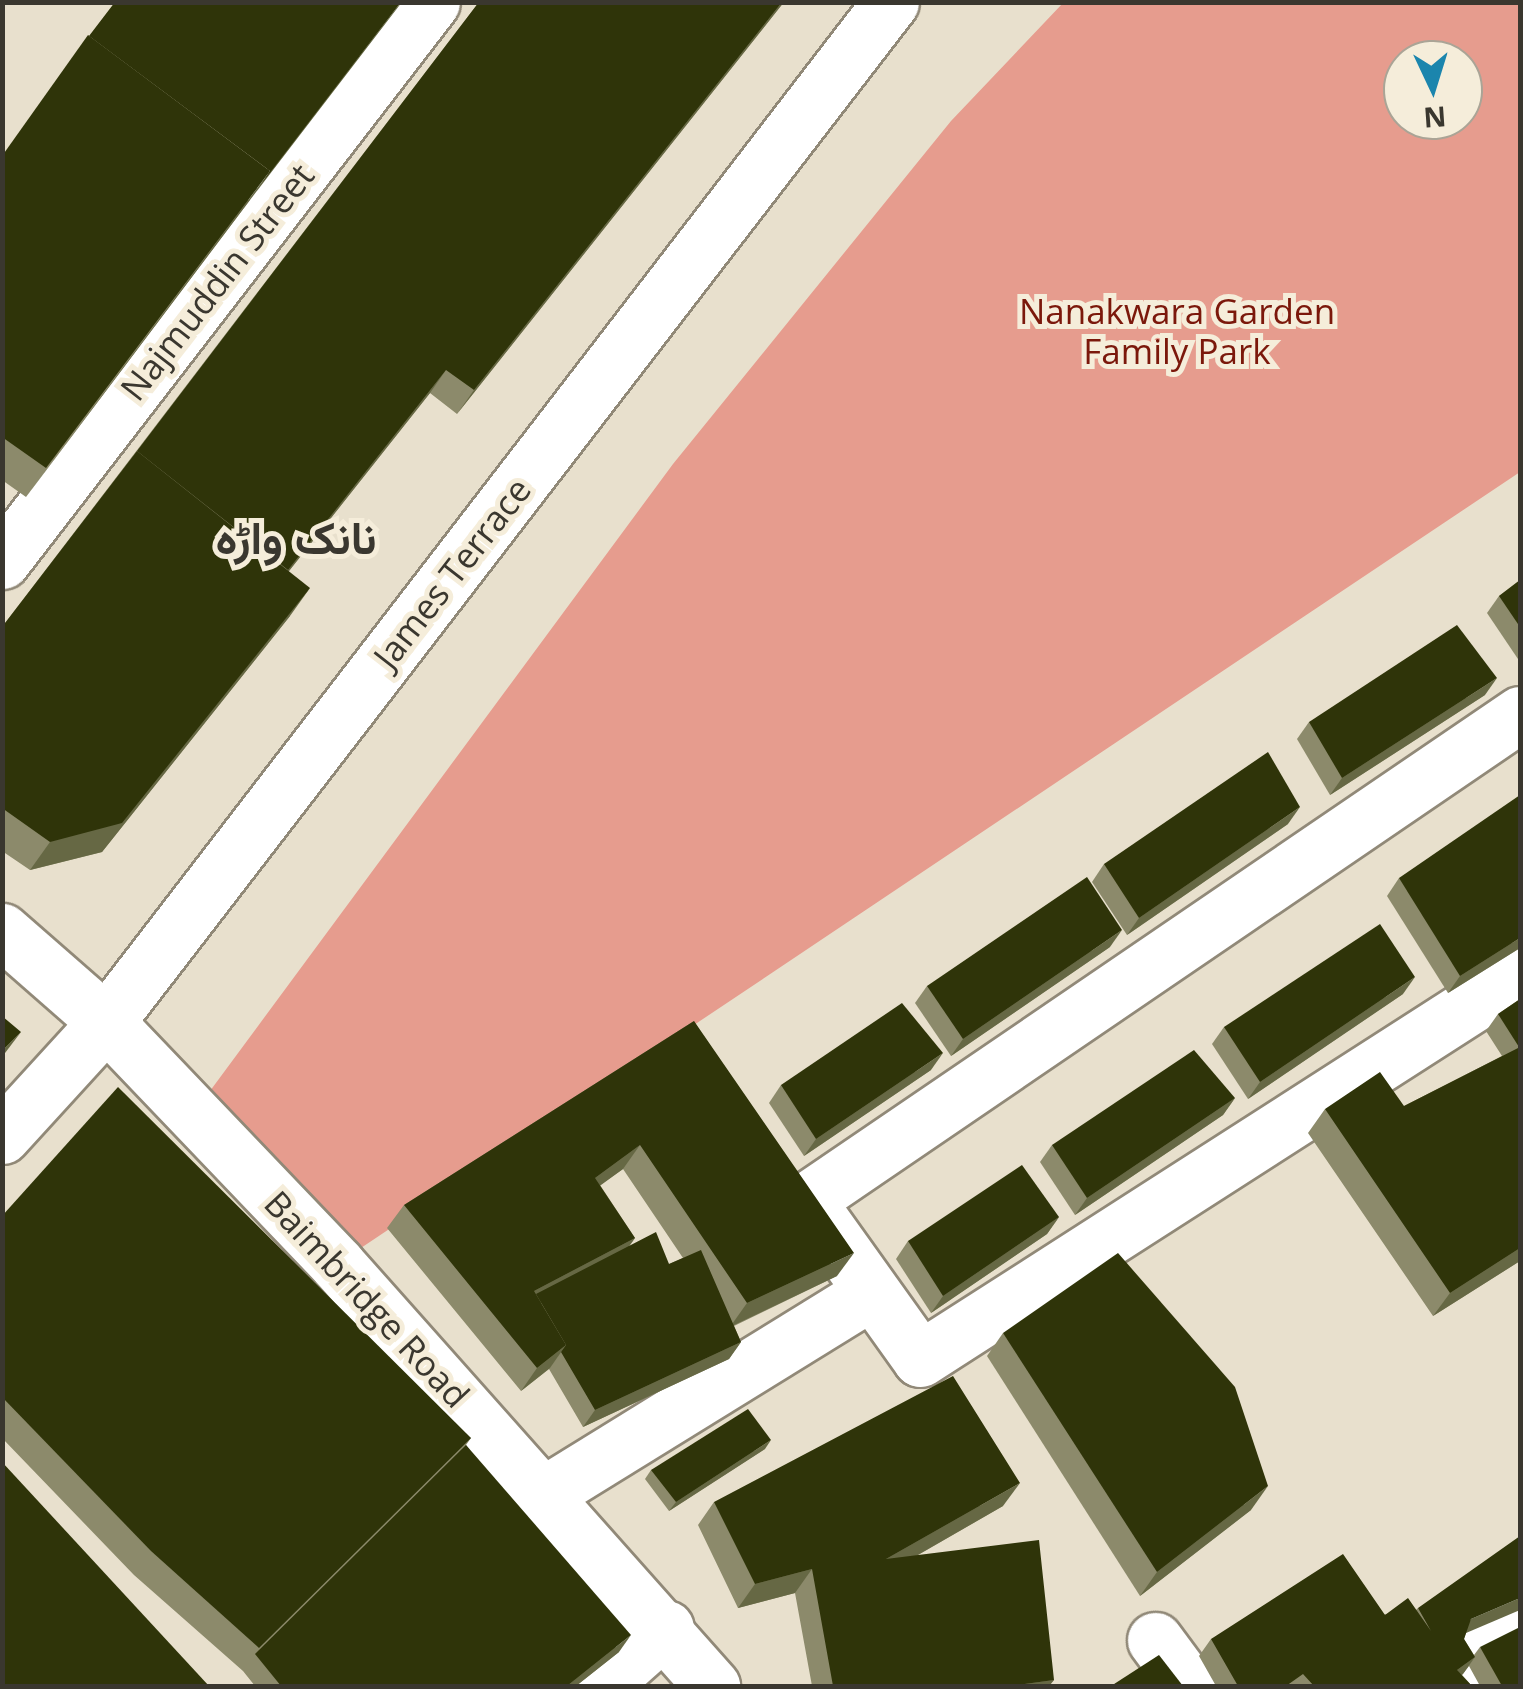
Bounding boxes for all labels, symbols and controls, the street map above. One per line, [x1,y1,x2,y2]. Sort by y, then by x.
north arrow [1383,40,1483,140]
text: N [1422,98,1448,138]
street label: Najmuddin Street [112,155,322,409]
park label: Nanakwara Garden Family Park [1019,290,1335,372]
street label: James Terrace [365,469,539,677]
district label: نانک واڑہ [216,510,376,564]
street label: Baimbridge Road [256,1182,478,1416]

